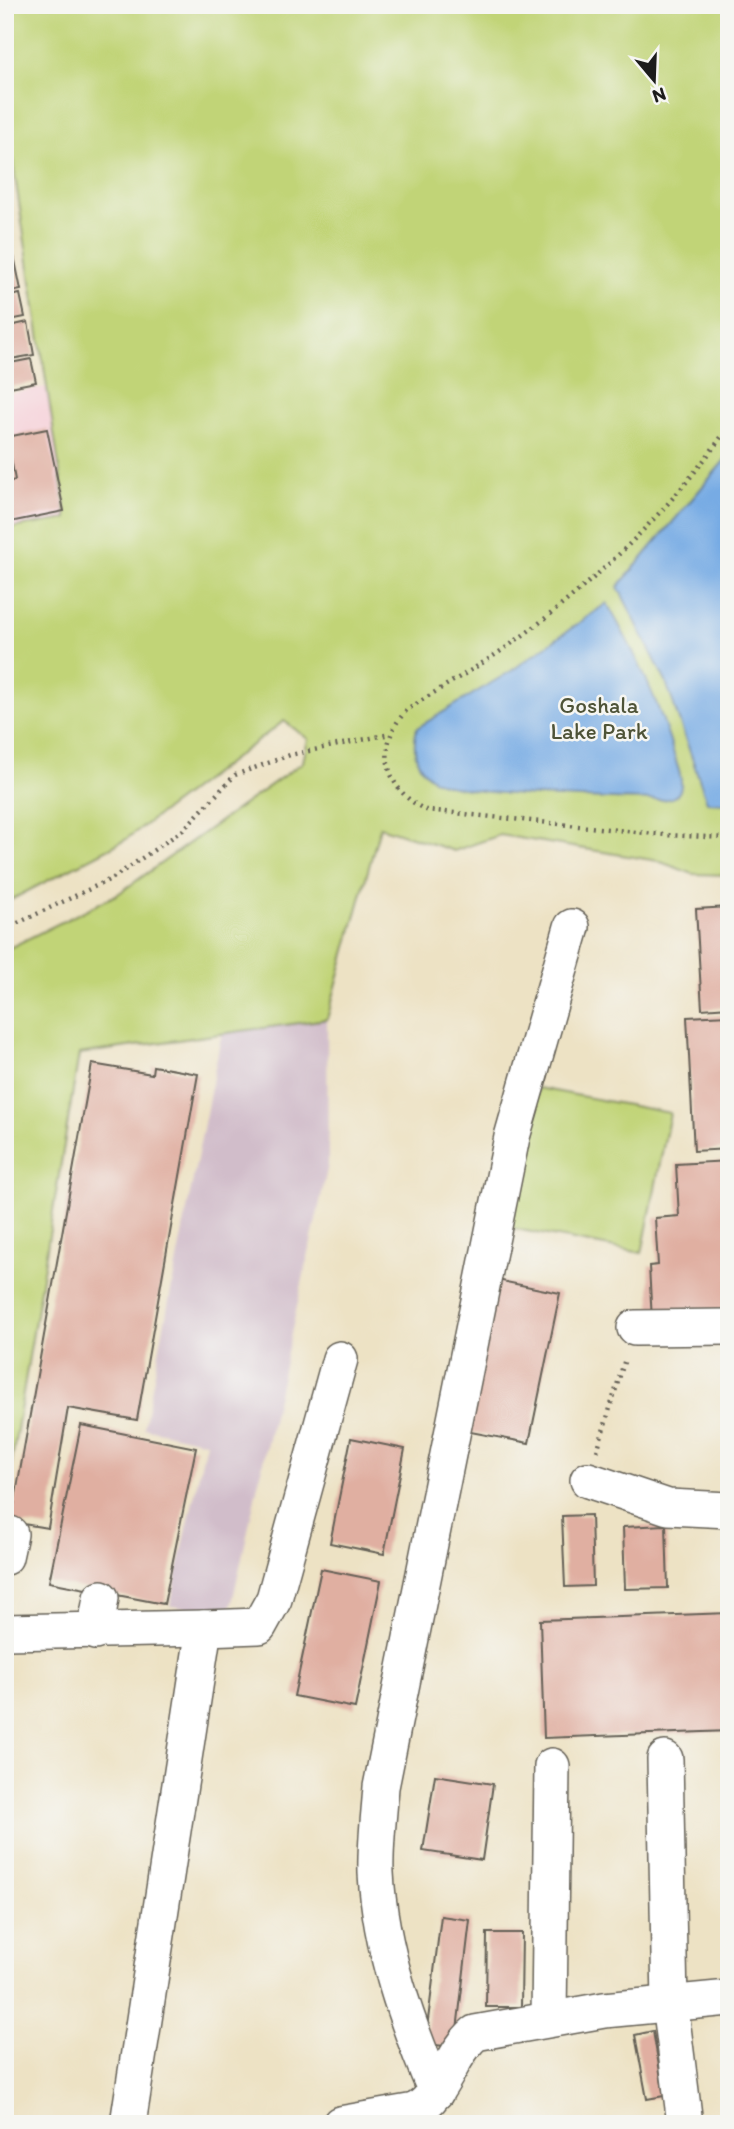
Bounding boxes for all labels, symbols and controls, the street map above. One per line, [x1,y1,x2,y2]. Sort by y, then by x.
north arrow [618,46,688,116]
text: N [650,83,669,109]
park label: Goshala Lake Park [550,691,648,745]

